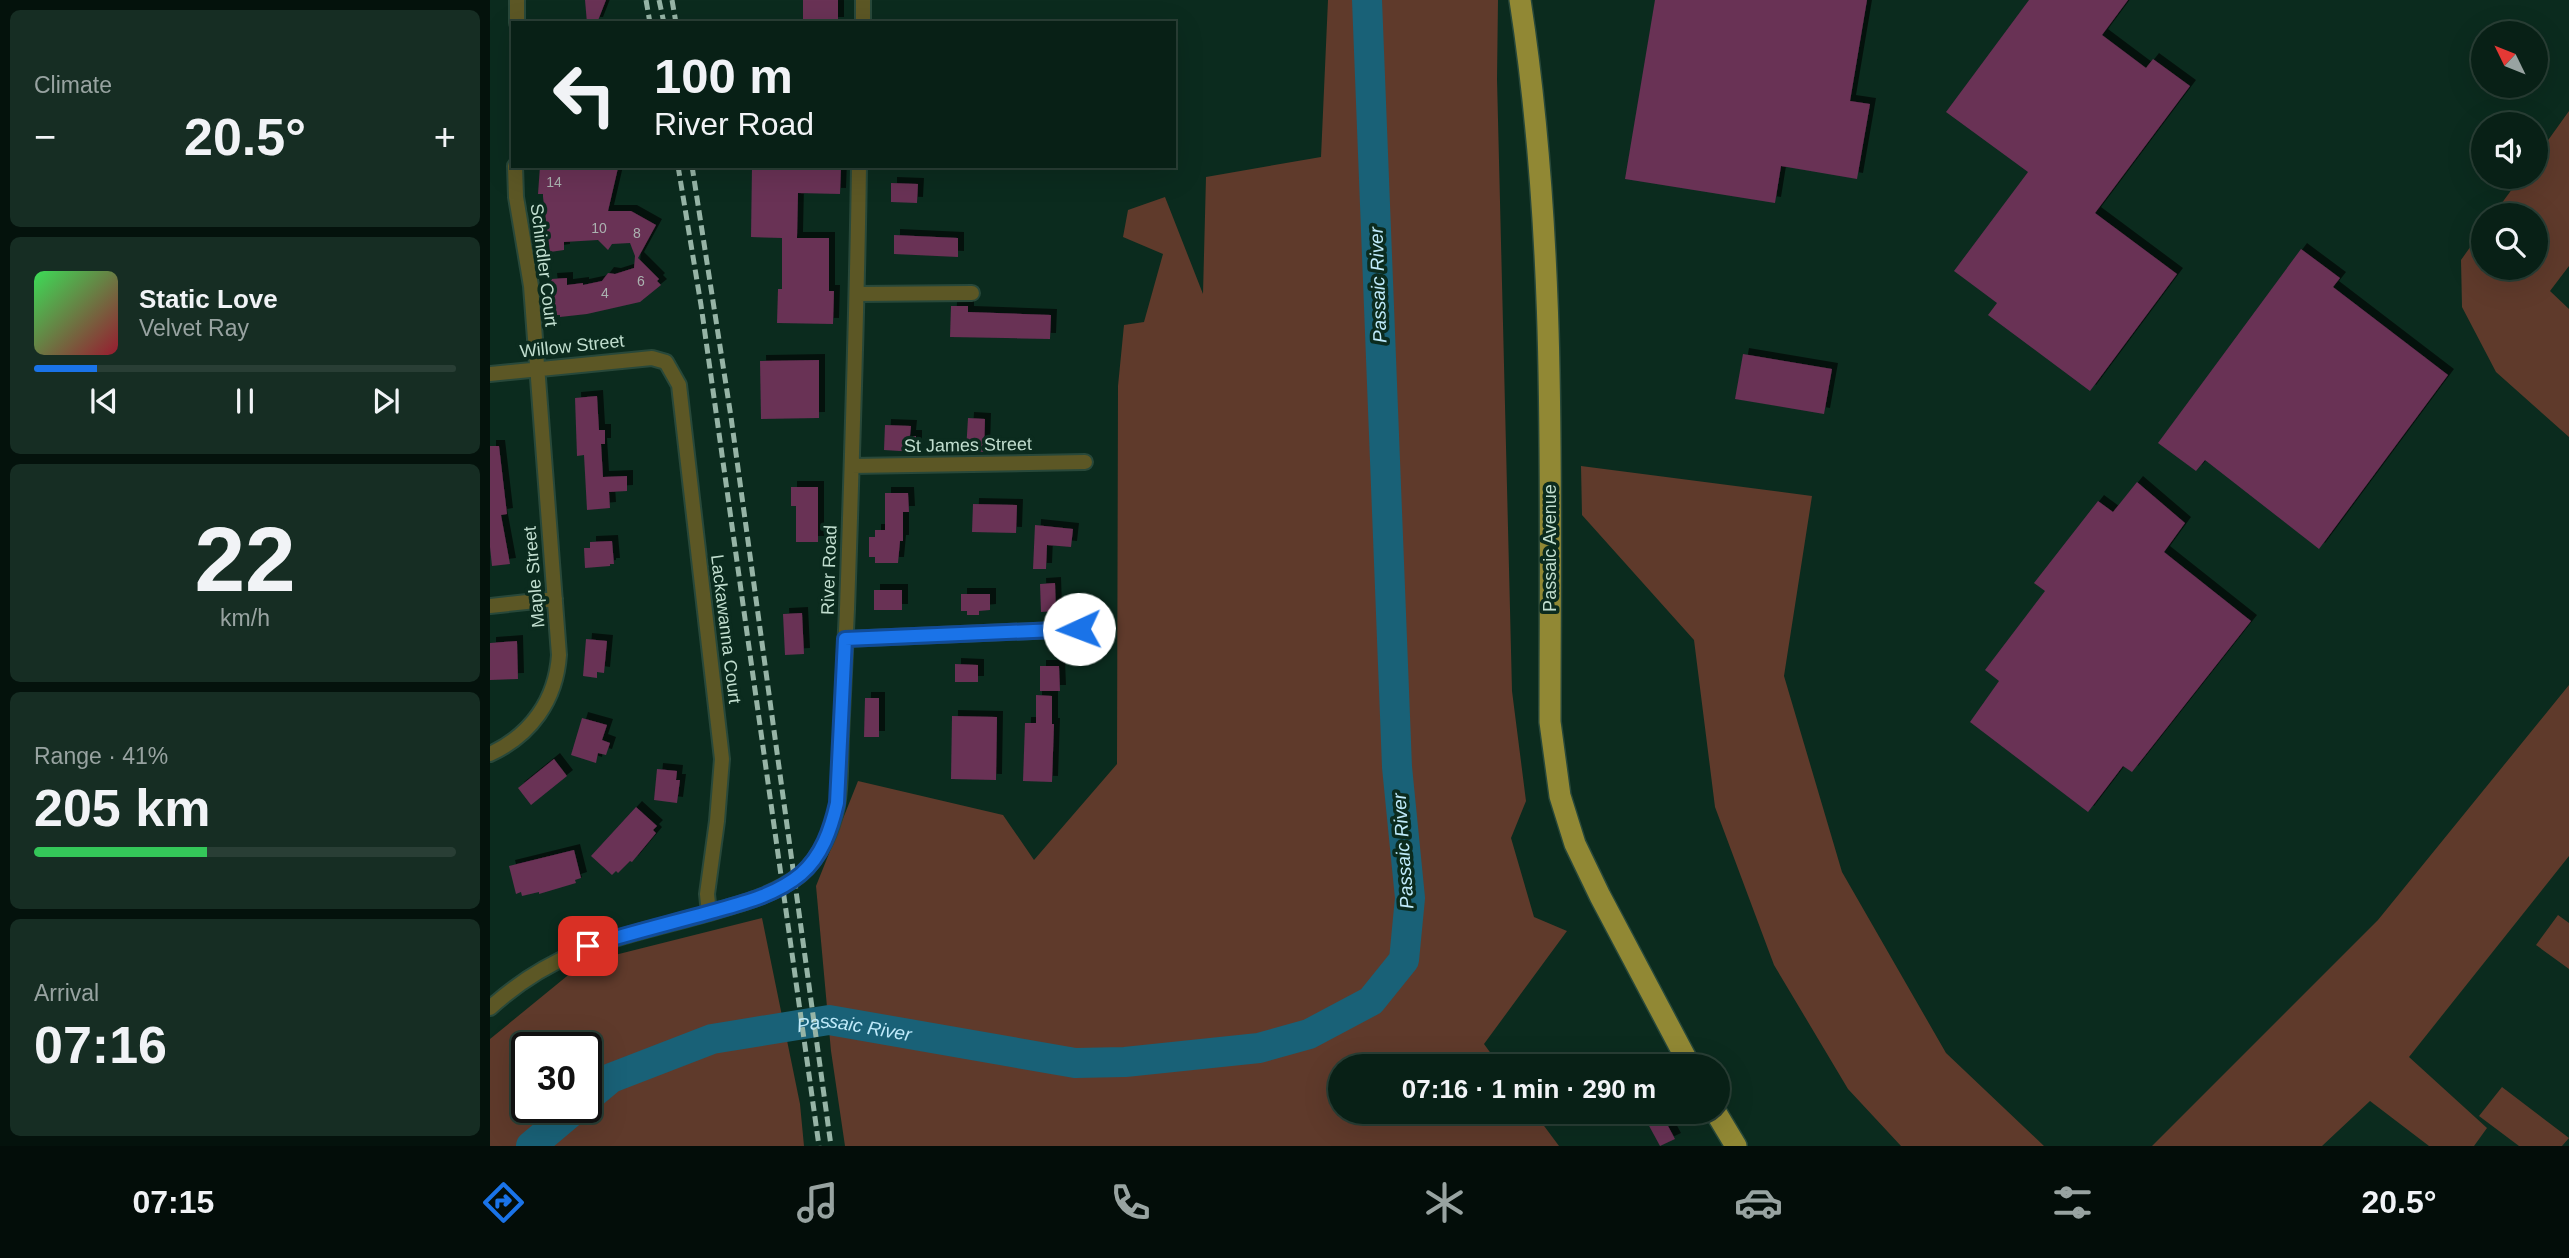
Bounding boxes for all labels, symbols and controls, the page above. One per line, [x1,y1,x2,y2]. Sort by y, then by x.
north arrow [2471,21,2548,98]
map controls [2471,21,2548,280]
icon: left [539,49,630,140]
text: 100 m [654,49,793,103]
text: Climate [34,72,112,98]
text: River Road [654,106,814,142]
text: 20.5° [184,108,306,166]
button: sound [2471,112,2548,189]
text: − [34,116,56,158]
text: + [434,116,456,158]
house number: 14 [546,174,562,190]
street label: Schindler Court [527,202,561,328]
button: search [2471,203,2548,280]
house number: 10 [591,220,607,236]
house number: 8 [633,225,641,241]
water label: Passaic River [1365,226,1391,343]
house number: 6 [637,273,645,289]
text: Static Love [139,284,278,314]
house number: 4 [601,285,609,301]
text: Velvet Ray [139,315,249,341]
street label: Willow Street [519,331,625,361]
icon: previous [85,382,123,420]
icon: pause [226,382,264,420]
icon: next [367,382,405,420]
street label: St James Street [904,434,1032,456]
street label: Passaic Avenue [1540,484,1560,612]
text: 22 [194,509,296,610]
street label: Maple Street [520,525,548,629]
street label: River Road [817,525,841,615]
street label: Lackawanna Court [707,553,745,705]
position arrow [1042,592,1116,666]
text: km/h [220,605,270,631]
text: Range · 41% [34,743,168,769]
text: 205 km [34,779,210,837]
water label: Passaic River [1388,792,1418,910]
pin [558,916,618,976]
icon: arrive [569,927,607,965]
text: Arrival [34,980,99,1006]
water label: Passaic River [795,1010,914,1045]
text: 07:16 [34,1016,167,1074]
speed limit sign: 30 [511,1032,602,1123]
text: 07:16 · 1 min · 290 m [1402,1074,1656,1104]
icon: directions [479,1178,528,1227]
icon: music [793,1178,842,1227]
icon: phone [1106,1178,1155,1227]
icon: climate [1420,1178,1469,1227]
icon: car [1734,1178,1783,1227]
icon: filters [2048,1178,2097,1227]
text: 07:15 [132,1184,214,1220]
text: 20.5° [2361,1184,2437,1220]

